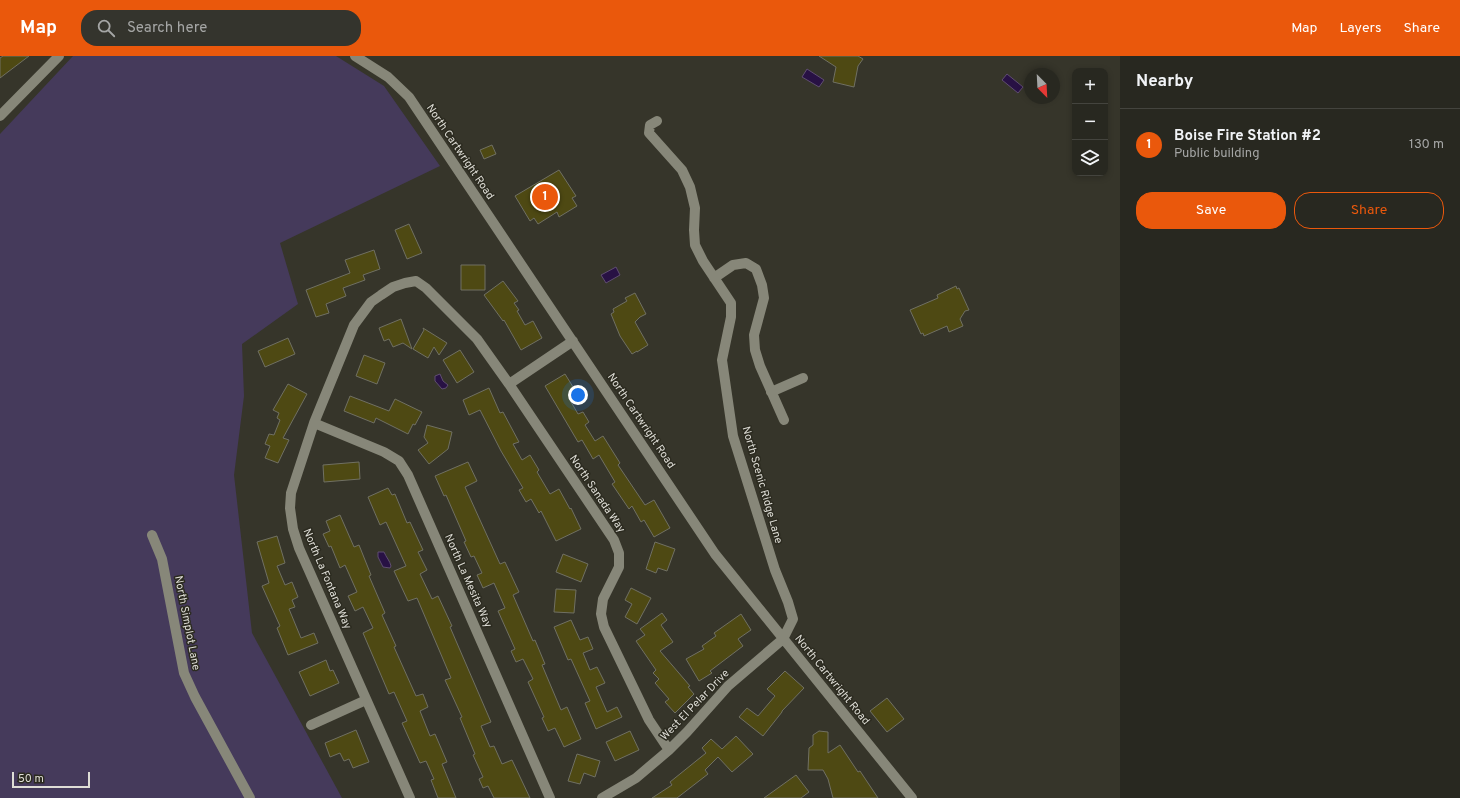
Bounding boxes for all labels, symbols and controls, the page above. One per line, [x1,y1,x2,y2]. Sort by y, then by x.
search box [81,10,361,46]
text: Map [20,16,57,40]
icon: search [95,17,117,39]
text: Search here [127,19,207,38]
text: Map [1291,20,1317,37]
text: Layers [1339,20,1381,37]
text: Share [1403,20,1440,37]
north arrow [1024,68,1060,104]
map controls [1072,68,1108,176]
button: + [1072,68,1108,104]
text: Nearby [1136,71,1193,93]
street label: North Cartwright Road [423,102,497,202]
button: − [1072,104,1108,140]
text: Boise Fire Station #2 [1174,127,1321,146]
text: 1 [1146,137,1152,153]
text: 130 m [1409,137,1444,153]
button: layers [1072,140,1108,176]
text: Public building [1174,146,1260,162]
pin: 1 [532,182,558,212]
button: Save [1136,192,1286,229]
button: Share [1294,192,1444,229]
street label: North Cartwright Road [604,371,678,471]
your location [568,385,588,405]
street label: North Scenic Ridge Lane [739,425,785,545]
street label: North Sanada Way [566,453,628,536]
street label: North La Fontana Way [299,527,355,632]
street label: North La Mesita Way [441,532,495,630]
street label: North Simplot Lane [171,574,203,672]
street label: North Cartwright Road [791,632,873,728]
street label: West El Pelar Drive [658,667,732,743]
scale bar [12,770,90,789]
text: 50 m [18,772,44,786]

